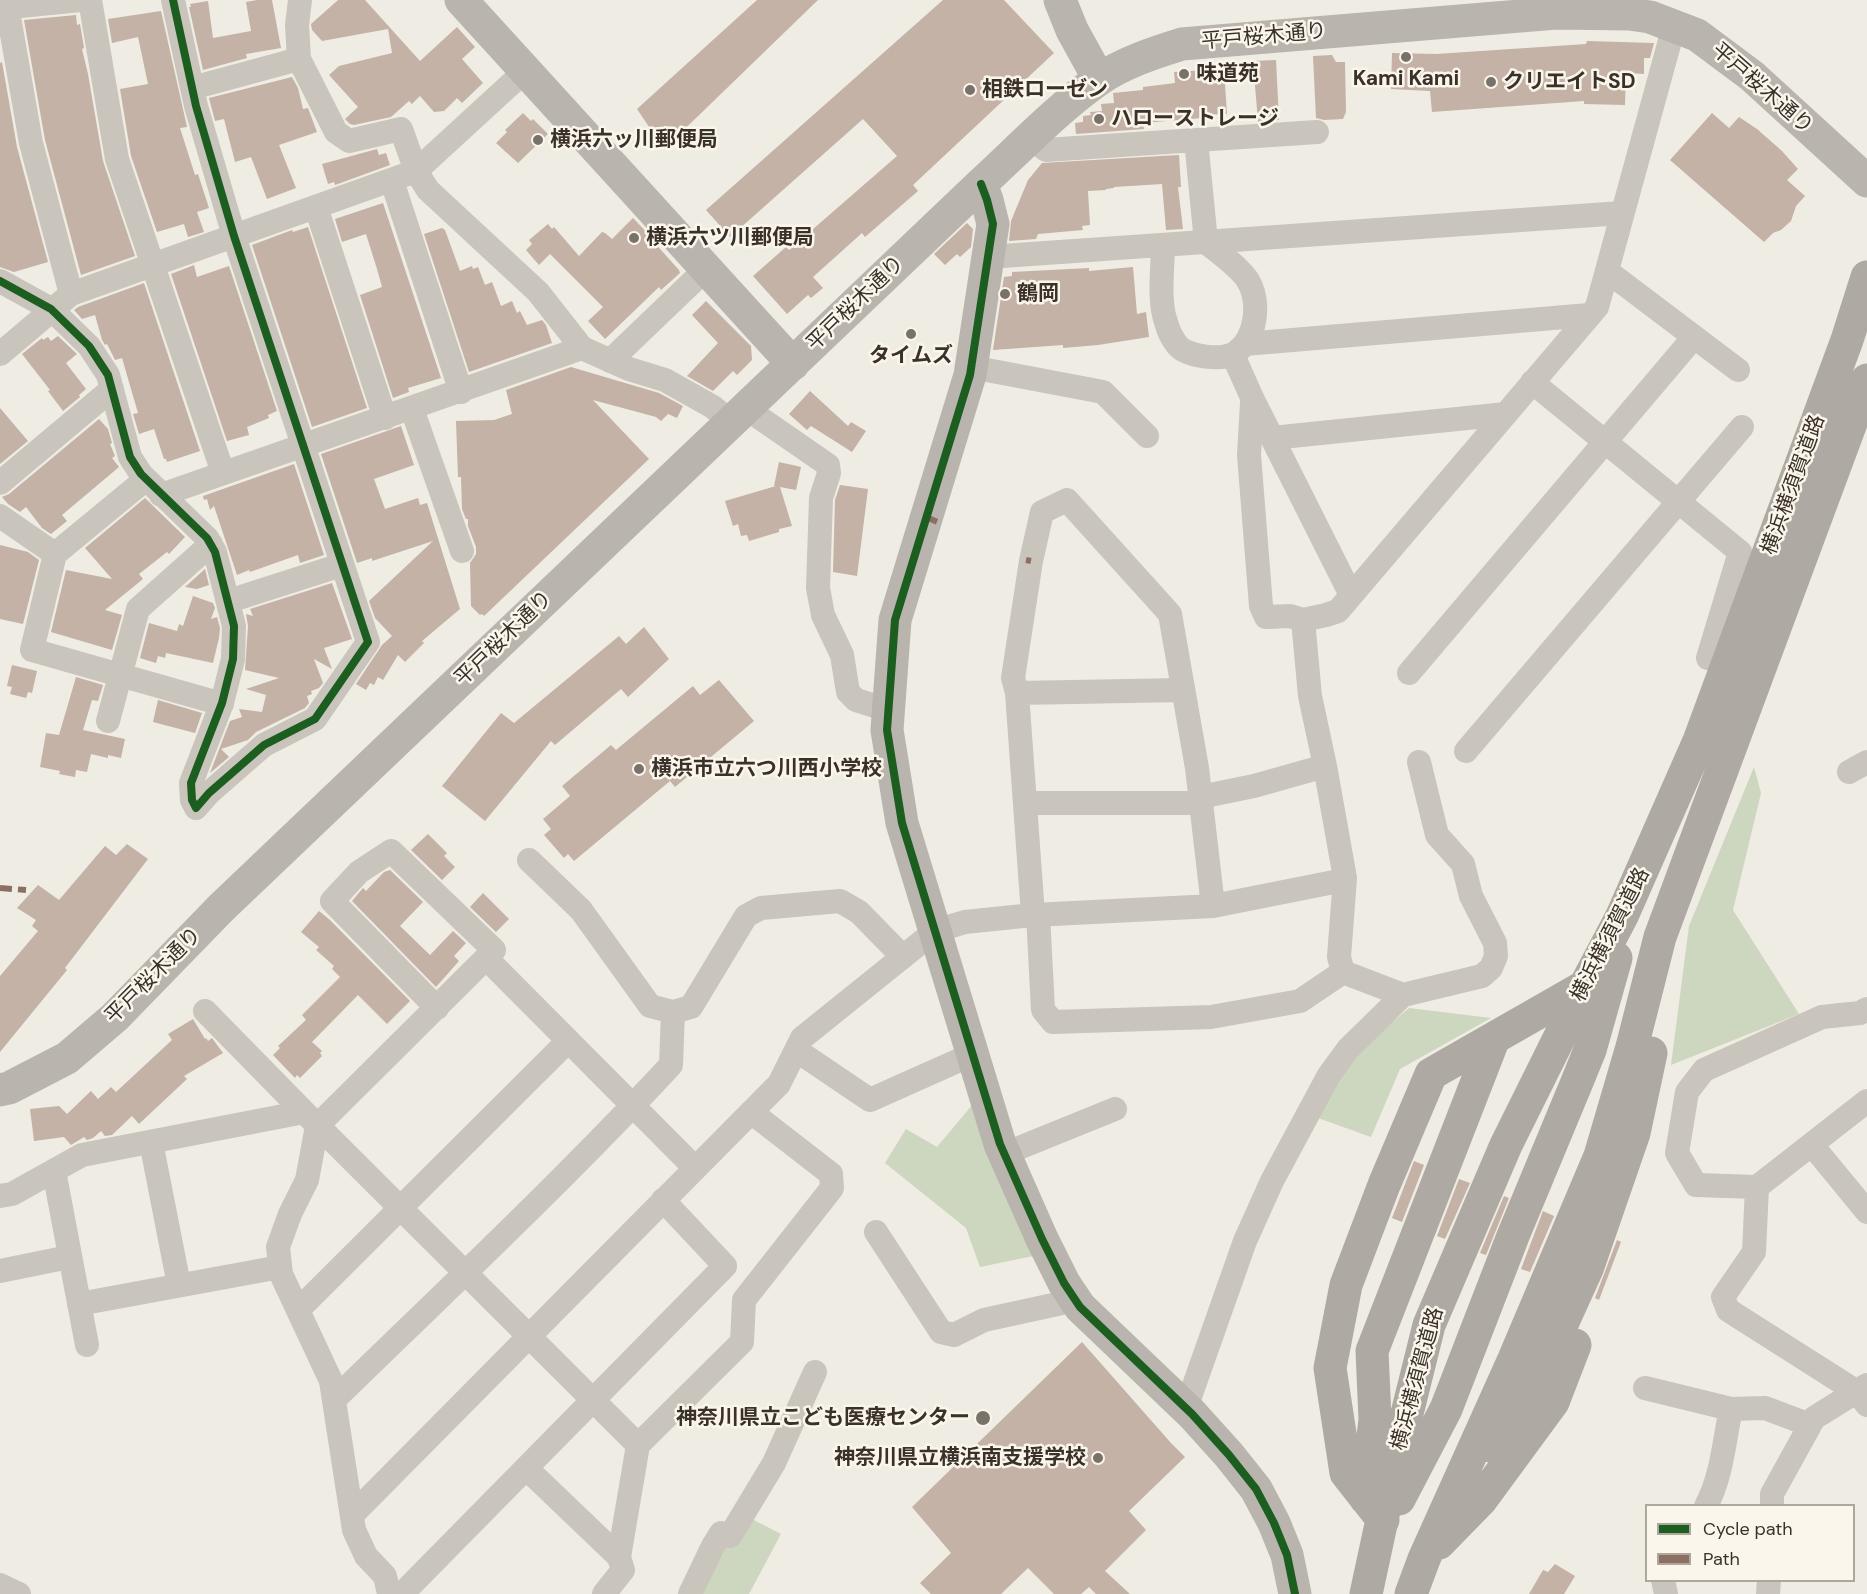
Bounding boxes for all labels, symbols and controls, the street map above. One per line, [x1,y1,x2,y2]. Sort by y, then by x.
street label: 平戸桜木通り [1200,19,1328,55]
street label: 平戸桜木通り [1706,38,1818,140]
marker: Kami Kami [1399,50,1413,64]
place label: 味道苑 [1196,61,1259,87]
place label: Kami Kami [1353,66,1459,92]
marker: 味道苑 [1177,67,1191,81]
place label: クリエイトSD [1503,69,1636,95]
marker: クリエイトSD [1484,75,1498,89]
place label: 相鉄ローゼン [982,77,1108,103]
marker: 相鉄ローゼン [963,83,977,97]
place label: ハローストレージ [1111,106,1279,132]
marker: ハローストレージ [1092,112,1106,126]
place label: 横浜六ッ川郵便局 [550,127,718,153]
marker: 横浜六ッ川郵便局 [531,133,545,147]
place label: 横浜六ツ川郵便局 [646,225,814,251]
marker: 横浜六ツ川郵便局 [627,231,641,245]
street label: 平戸桜木通り [802,251,910,357]
place label: 鶴岡 [1017,281,1059,307]
marker: 鶴岡 [998,287,1012,301]
marker: タイムズ [904,327,918,341]
place label: タイムズ [869,343,953,369]
street label: 横浜横須賀道路 [1757,412,1831,558]
street label: 平戸桜木通り [450,586,558,692]
place label: 横浜市立六つ川西小学校 [651,756,882,782]
marker: 横浜市立六つ川西小学校 [632,762,646,776]
street label: 横浜横須賀道路 [1566,864,1656,1006]
street label: 平戸桜木通り [101,923,207,1029]
street label: 横浜横須賀道路 [1387,1305,1449,1453]
place label: 神奈川県立こども医療センター [676,1405,970,1431]
marker: 神奈川県立こども医療センター [974,1409,992,1427]
place label: 神奈川県立横浜南支援学校 [834,1445,1086,1471]
marker: 神奈川県立横浜南支援学校 [1091,1451,1105,1465]
legend [1645,1504,1855,1582]
text: Cycle path [1703,1517,1793,1541]
text: Path [1703,1547,1740,1571]

